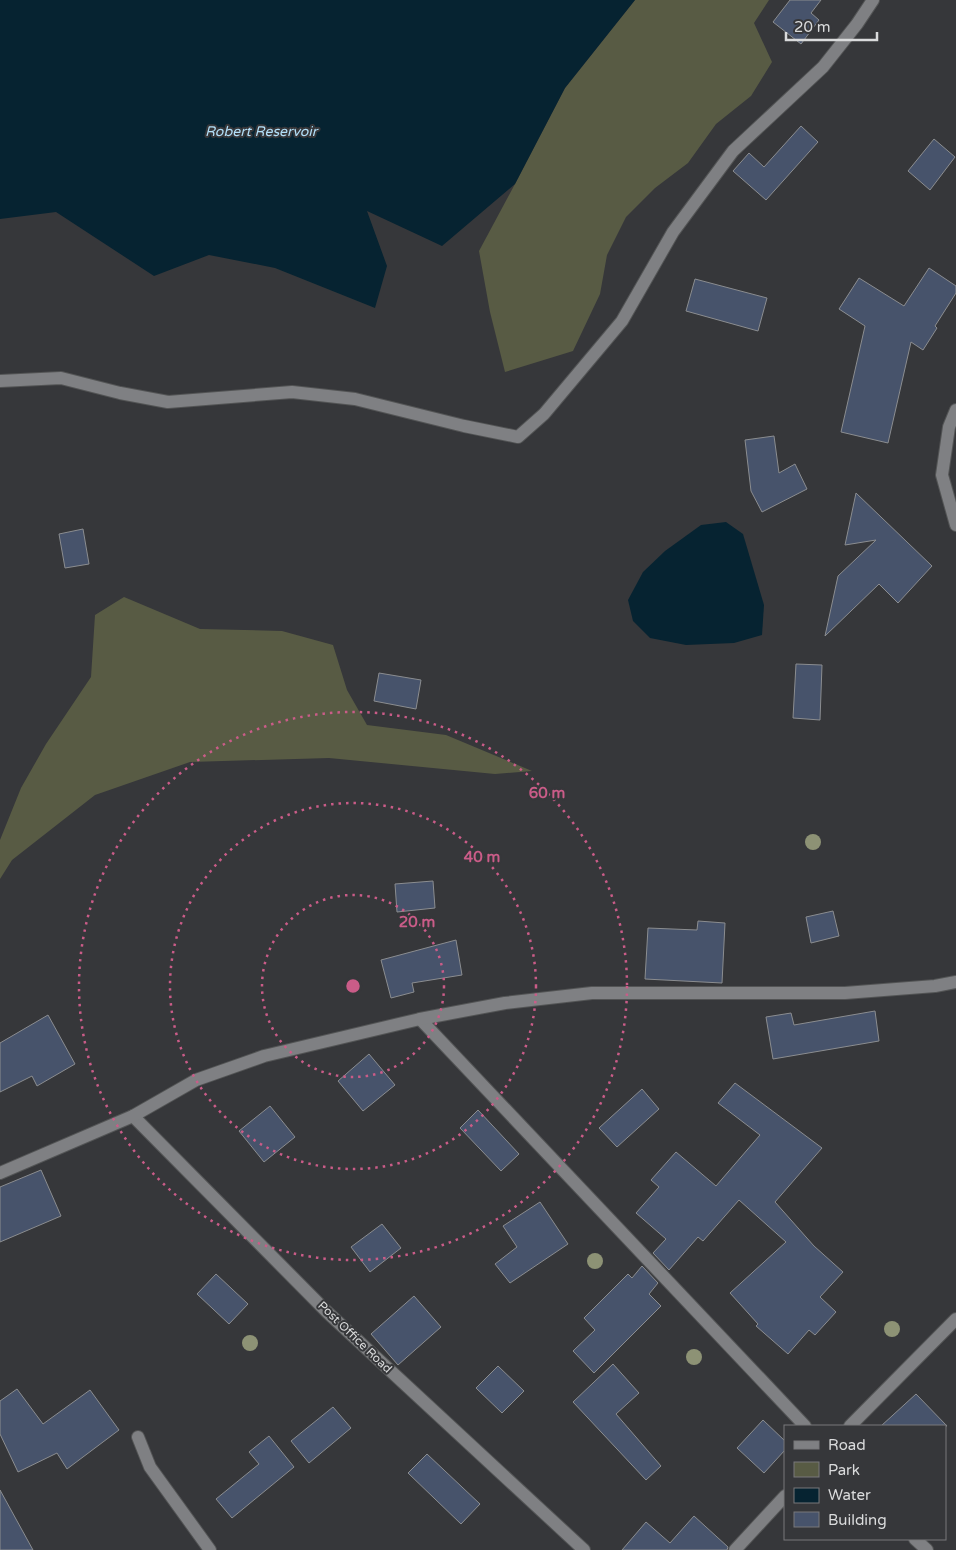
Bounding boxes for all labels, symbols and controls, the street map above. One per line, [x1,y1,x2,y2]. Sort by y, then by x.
scale bar [786,10,877,42]
text: 20 m [794,18,831,36]
water label: Robert Reservoir [205,123,319,140]
text: 60 m [529,784,565,802]
text: 40 m [464,848,500,866]
text: 20 m [399,913,435,931]
centre of rings [344,977,362,995]
street label: Post Office Road [315,1298,395,1376]
legend [784,1425,946,1540]
text: Road [828,1436,866,1454]
text: Park [828,1461,860,1479]
text: Water [828,1486,871,1504]
text: Building [828,1511,887,1529]

